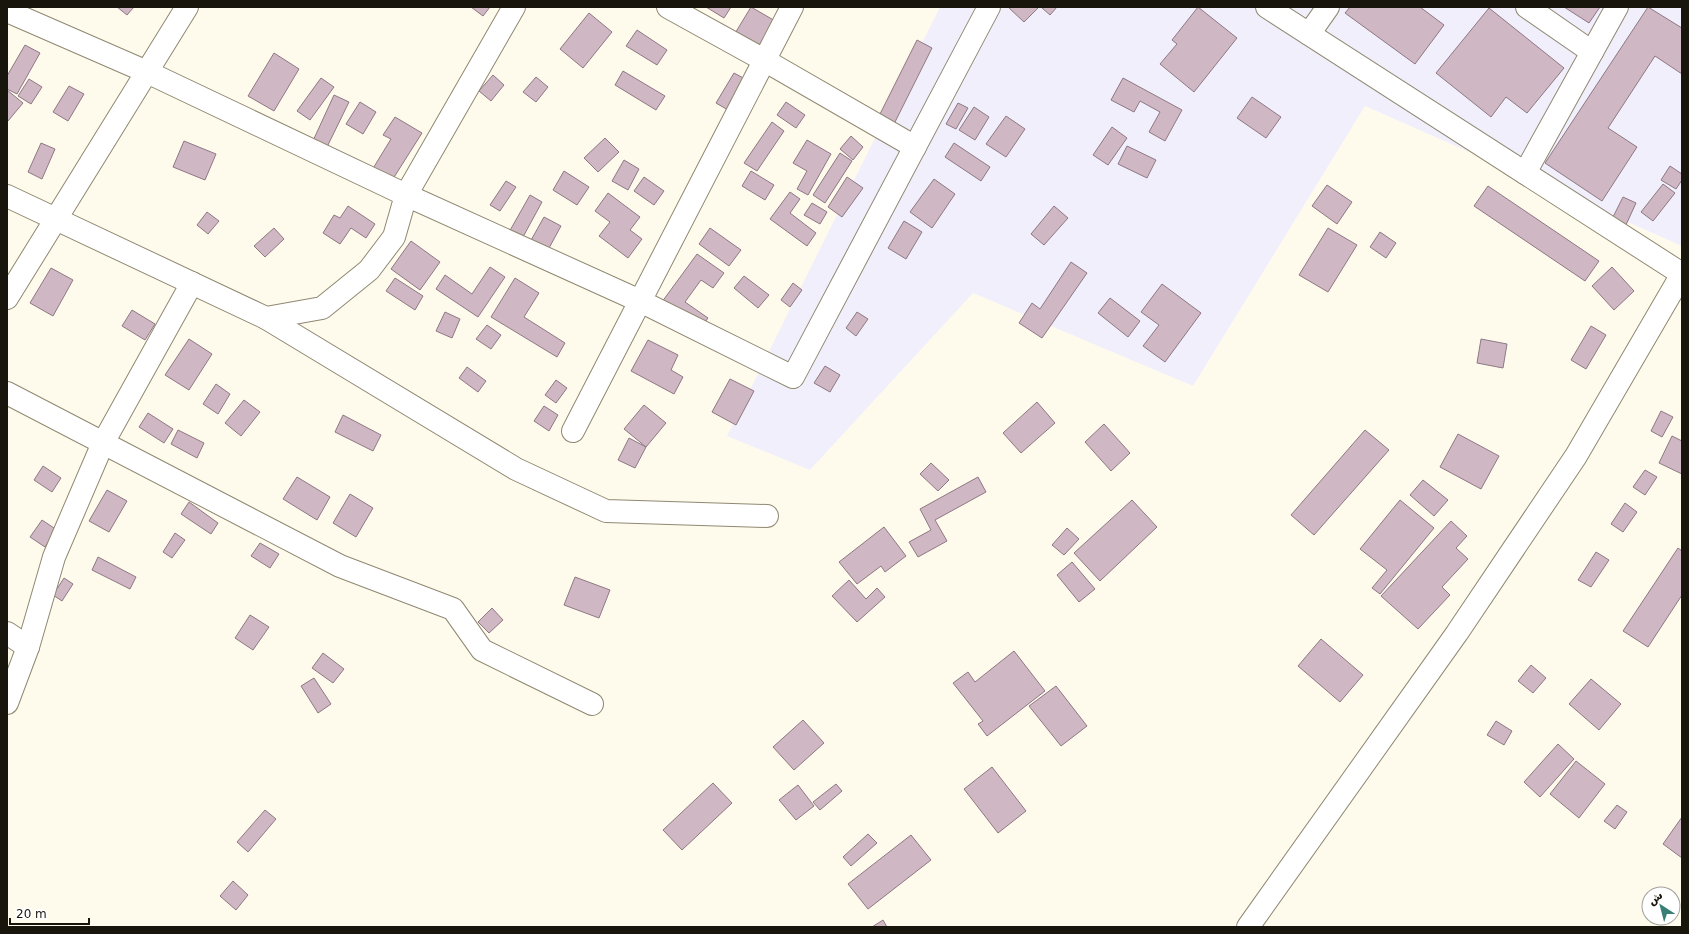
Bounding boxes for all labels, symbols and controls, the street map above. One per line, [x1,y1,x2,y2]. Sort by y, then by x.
north arrow [1641,886,1681,926]
text: ش [1645,889,1665,908]
scale bar [10,900,89,926]
text: 20 m [16,907,47,921]

